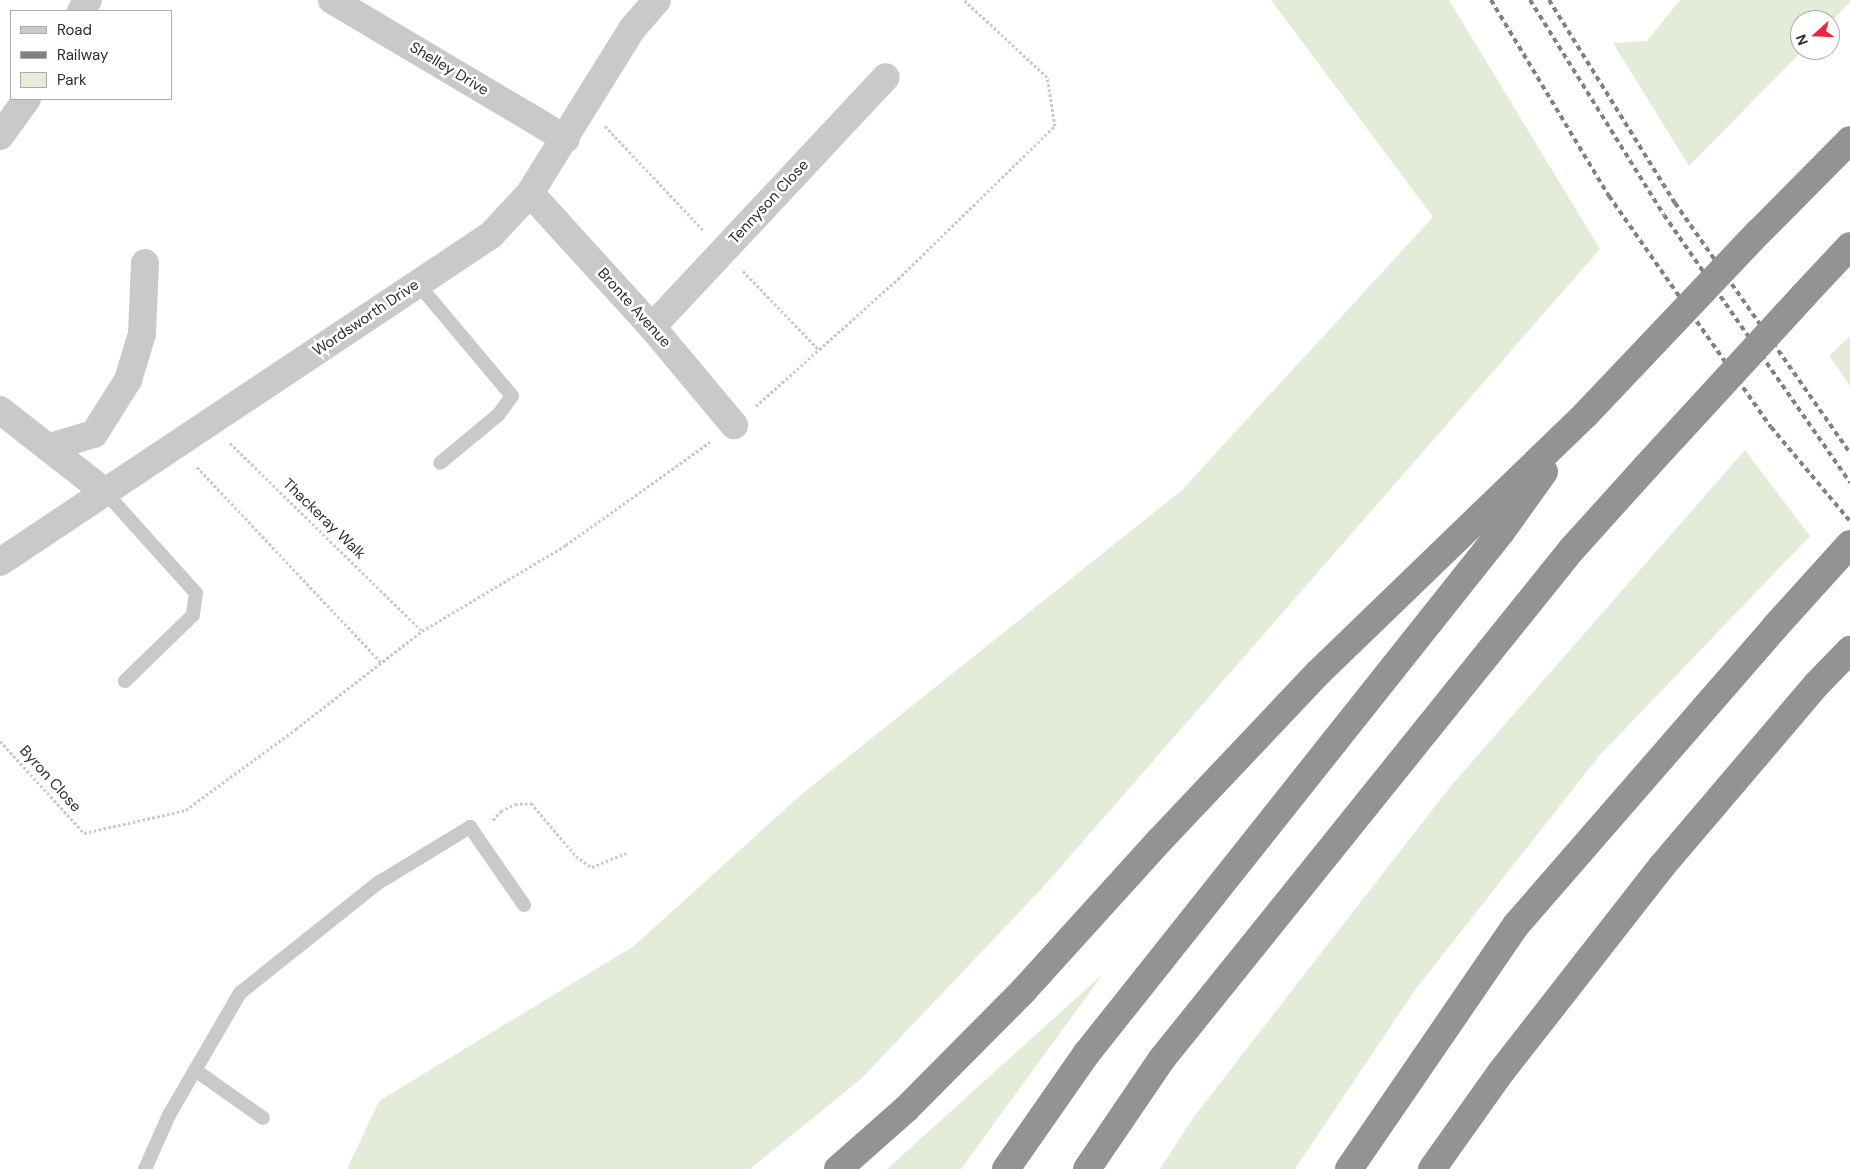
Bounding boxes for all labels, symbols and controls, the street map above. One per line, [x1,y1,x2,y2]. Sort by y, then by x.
legend [10,10,172,100]
north arrow [1790,10,1840,60]
text: Road [57,20,92,40]
text: N [1792,32,1812,48]
street label: Shelley Drive [406,38,492,100]
text: Railway [57,45,108,65]
text: Park [57,70,87,90]
street label: Tennyson Close [725,156,813,248]
street label: Bronte Avenue [594,264,674,352]
street label: Wordsworth Drive [309,276,423,360]
street label: Thackeray Walk [279,475,369,563]
street label: Byron Close [15,742,85,816]

